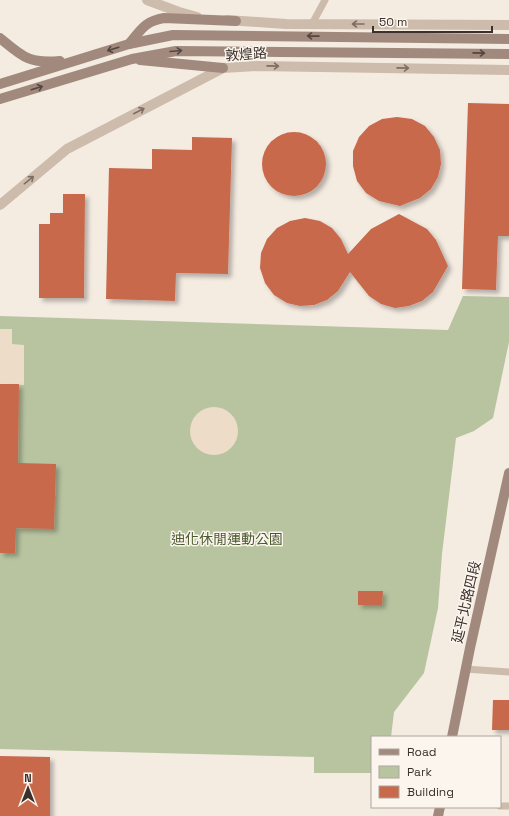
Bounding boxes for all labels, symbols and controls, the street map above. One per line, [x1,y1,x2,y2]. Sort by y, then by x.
scale bar [373,8,492,34]
text: 50 m [379,14,407,30]
one-way arrow [352,20,365,28]
one-way arrow [307,32,320,40]
street label: 敦煌路 [224,44,268,64]
one-way arrow [106,46,119,53]
one-way arrow [169,48,182,55]
one-way arrow [472,49,485,57]
one-way arrow [266,62,279,70]
one-way arrow [396,64,409,72]
one-way arrow [31,84,44,91]
one-way arrow [133,107,145,114]
one-way arrow [24,175,35,184]
park label: 迪化休閒運動公園 [171,530,283,548]
street label: 延平北路四段 [448,559,484,645]
legend [371,736,501,808]
text: Road [407,744,436,760]
text: Park [407,764,432,780]
north arrow [8,768,48,808]
text: N [24,771,32,785]
text: Building [407,784,454,800]

